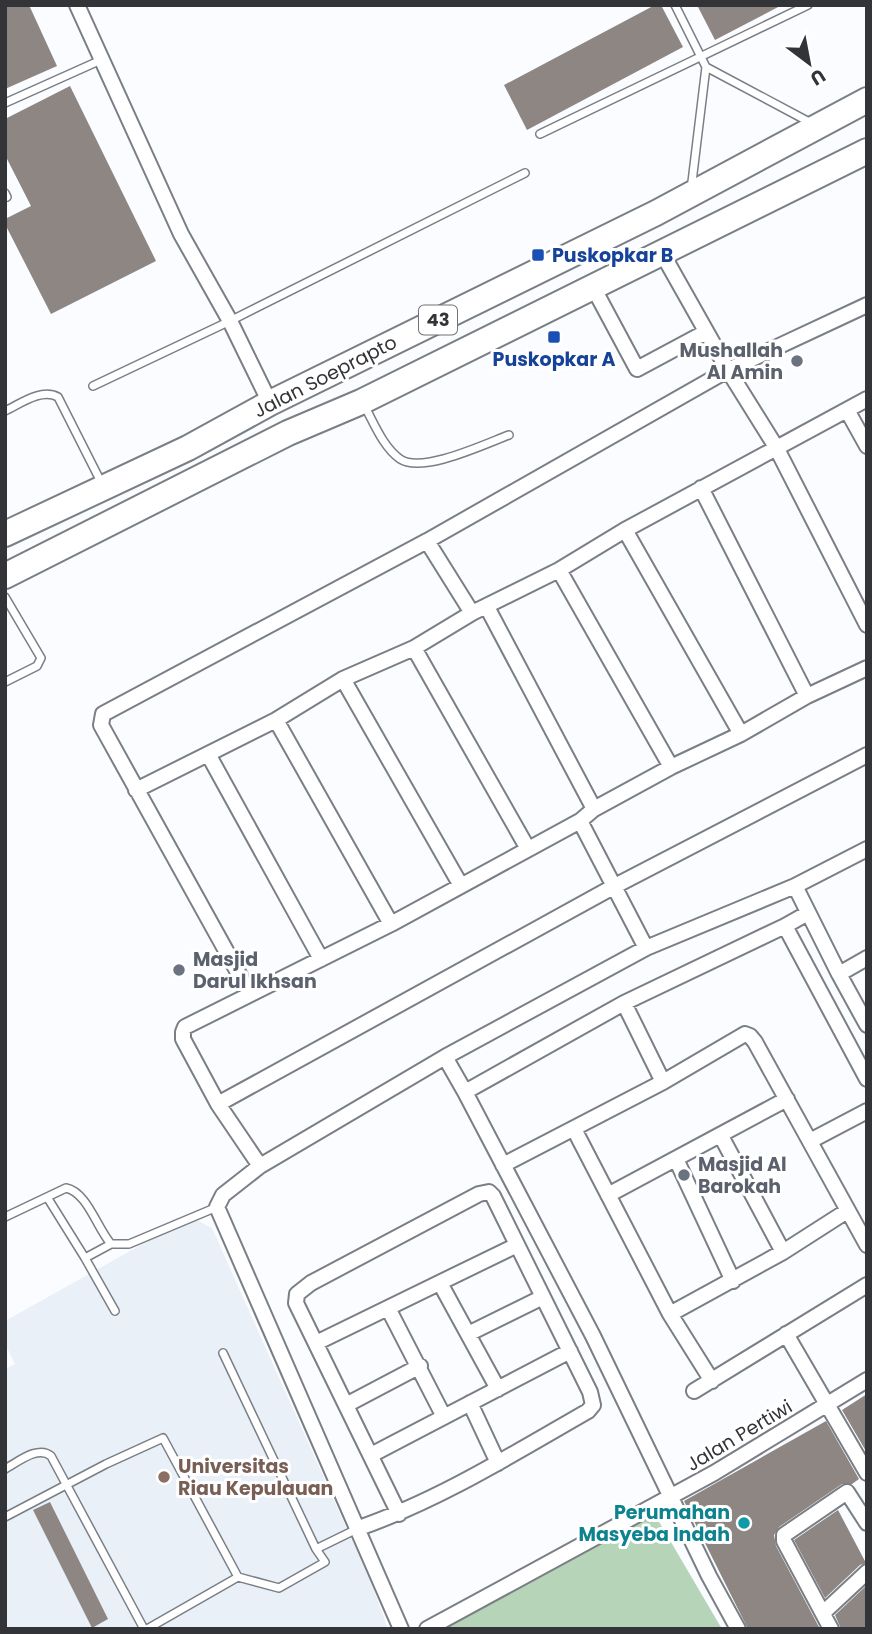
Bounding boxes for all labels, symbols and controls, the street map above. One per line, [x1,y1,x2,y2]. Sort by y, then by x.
north arrow [774,28,844,98]
text: U [805,62,831,92]
place label: Puskopkar B [552,242,673,269]
marker: Puskopkar B [530,247,546,263]
road number: 43 [419,306,457,334]
street label: Jalan Soeprapto [249,329,402,424]
marker: Puskopkar A [546,329,562,345]
place label: Mushallah Al Amin [680,337,783,386]
place label: Puskopkar A [493,346,615,373]
marker: Mushallah Al Amin [789,353,805,369]
place label: Masjid Darul Ikhsan [193,946,317,995]
marker: Masjid Darul Ikhsan [171,962,187,978]
place label: Masjid Al Barokah [698,1151,787,1200]
marker: Masjid Al Barokah [676,1167,692,1183]
street label: Jalan Pertiwi [681,1393,797,1478]
place label: Universitas Riau Kepulauan [178,1453,333,1502]
marker: Universitas Riau Kepulauan [156,1469,172,1485]
place label: Perumahan Masyeba Indah [578,1499,730,1548]
marker: Perumahan Masyeba Indah [736,1515,752,1531]

